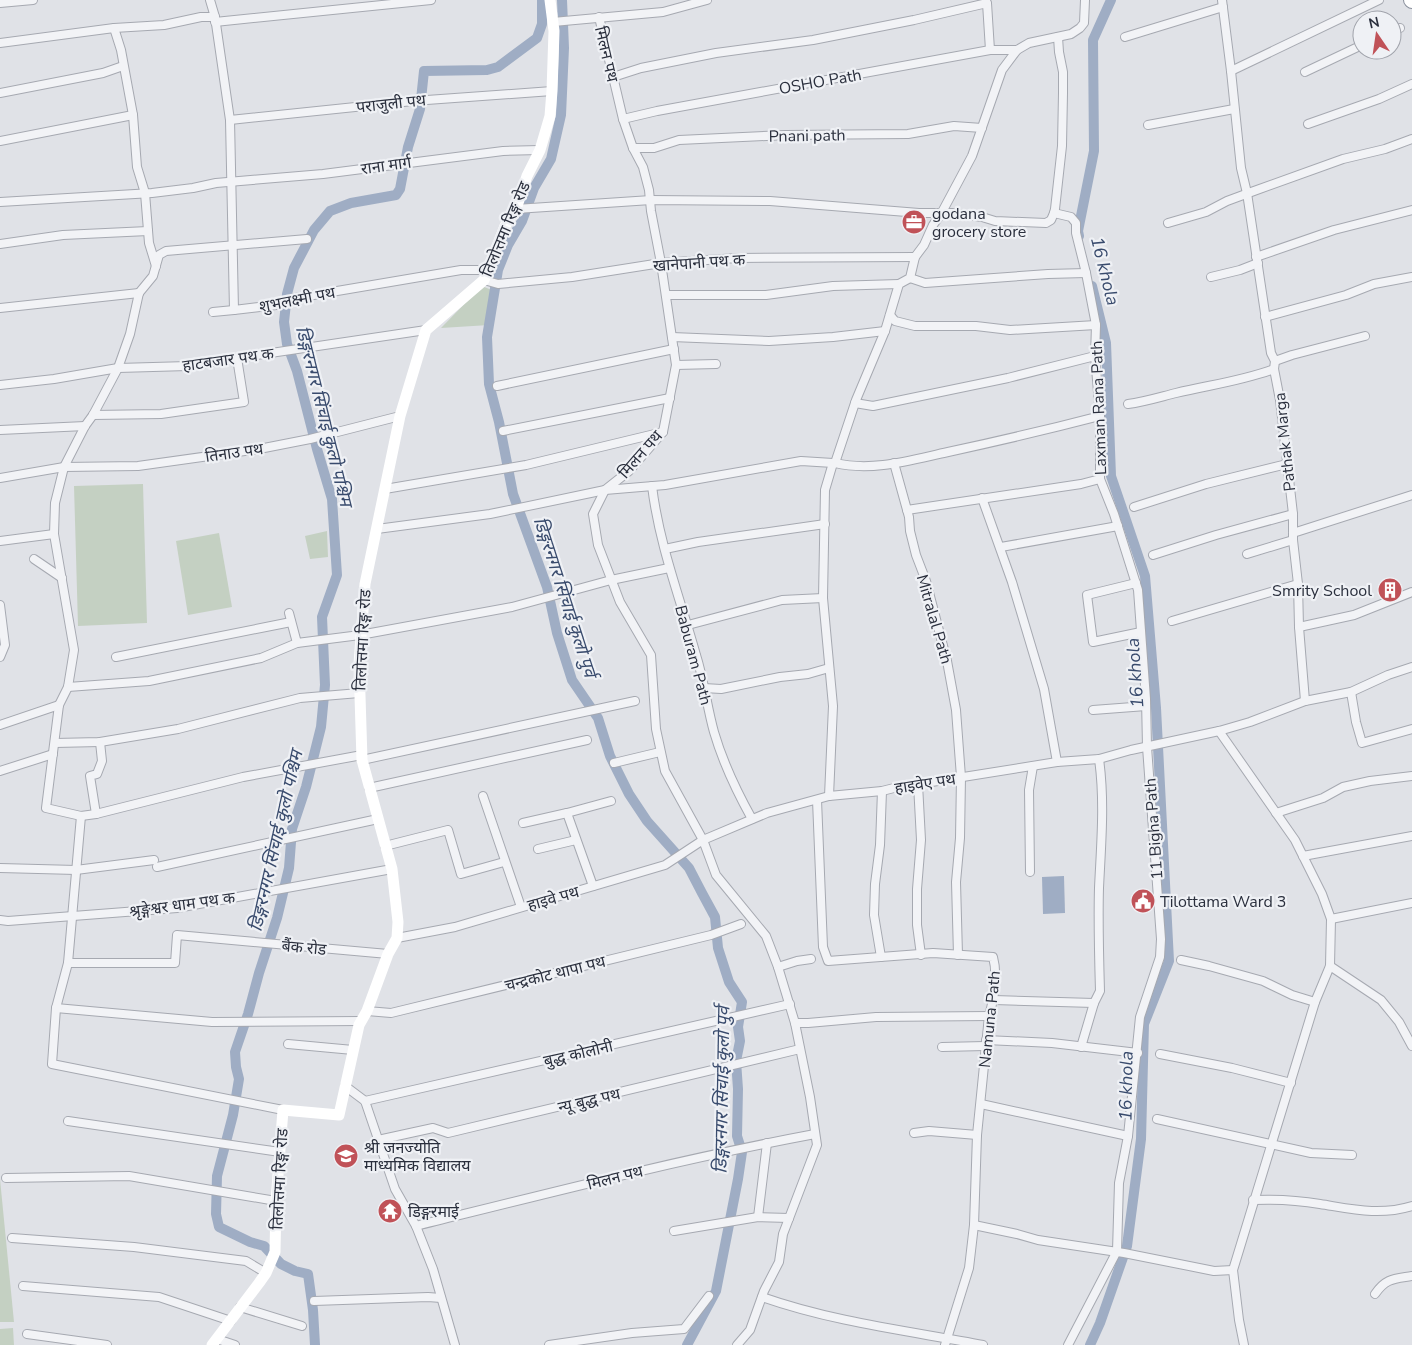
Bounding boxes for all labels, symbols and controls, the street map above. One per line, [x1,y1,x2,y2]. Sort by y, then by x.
north arrow [1352,10,1402,60]
text: N [1367,12,1381,33]
street label: मिलन पथ [589,24,623,85]
street label: OSHO Path [777,64,863,100]
street label: पराजुली पथ [355,89,428,119]
street label: Pnani path [768,124,846,148]
street label: राना मार्ग [360,151,414,180]
street label: तिलोत्तमा रिङ्ग रोड [476,178,536,280]
place label: godana grocery store [932,203,1026,243]
office icon: godana grocery store [901,209,927,235]
water label: 16 khola [1085,234,1125,308]
street label: खानेपानी पथ क [652,249,747,277]
street label: शुभलक्ष्मी पथ [257,282,338,318]
water label: डिङ्गरनगर सिंचाई कुलो पश्चिम [290,323,359,512]
street label: Laxman Rana Path [1086,340,1112,476]
street label: हाटबजार पथ क [181,343,276,377]
street label: Pathak Marga [1269,391,1301,492]
street label: मिलन पथ [614,425,668,483]
street label: तिनाउ पथ [204,438,265,468]
water label: डिङ्गरनगर सिंचाई कुलो पुर्व [528,514,604,685]
street label: Mitralal Path [911,572,957,667]
building icon: Smrity School [1377,577,1403,603]
place label: Smrity School [1272,580,1372,602]
street label: तिलोत्तमा रिङ्ग रोड [349,588,377,691]
street label: Baburam Path [669,603,717,708]
water label: 16 khola [1121,637,1149,709]
water label: डिङ्गरनगर सिंचाई कुलो पश्चिम [243,745,309,934]
street label: हाइवेए पथ [893,768,958,800]
street label: 11 Bigha Path [1139,777,1169,880]
street label: हाइवे पथ [525,881,582,917]
street label: श्रृङ्गेश्वर धाम पथ क [128,887,237,923]
public building icon: Tilottama Ward 3 [1130,888,1156,914]
place label: Tilottama Ward 3 [1160,891,1286,913]
street label: बैंक रोड [281,935,328,961]
street label: चन्द्रकोट थापा पथ [502,951,609,997]
street label: Namuna Path [974,969,1006,1069]
water label: डिङ्गरनगर सिंचाई कुलो पुर्व [709,1001,736,1174]
street label: बुद्ध कोलोनी [541,1035,616,1073]
water label: 16 khola [1113,1051,1139,1121]
street label: न्यू बुद्ध पथ [556,1083,623,1119]
street label: तिलोत्तमा रिङ्ग रोड [266,1127,294,1230]
place label: श्री जनज्योति माध्यमिक विद्यालय [364,1137,471,1177]
school or university icon: श्री जनज्योति माध्यमिक विद्यालय [333,1143,359,1169]
street label: मिलन पथ [585,1160,646,1196]
temple icon: डिङ्गरमाई [377,1198,403,1224]
place label: डिङ्गरमाई [408,1201,460,1223]

